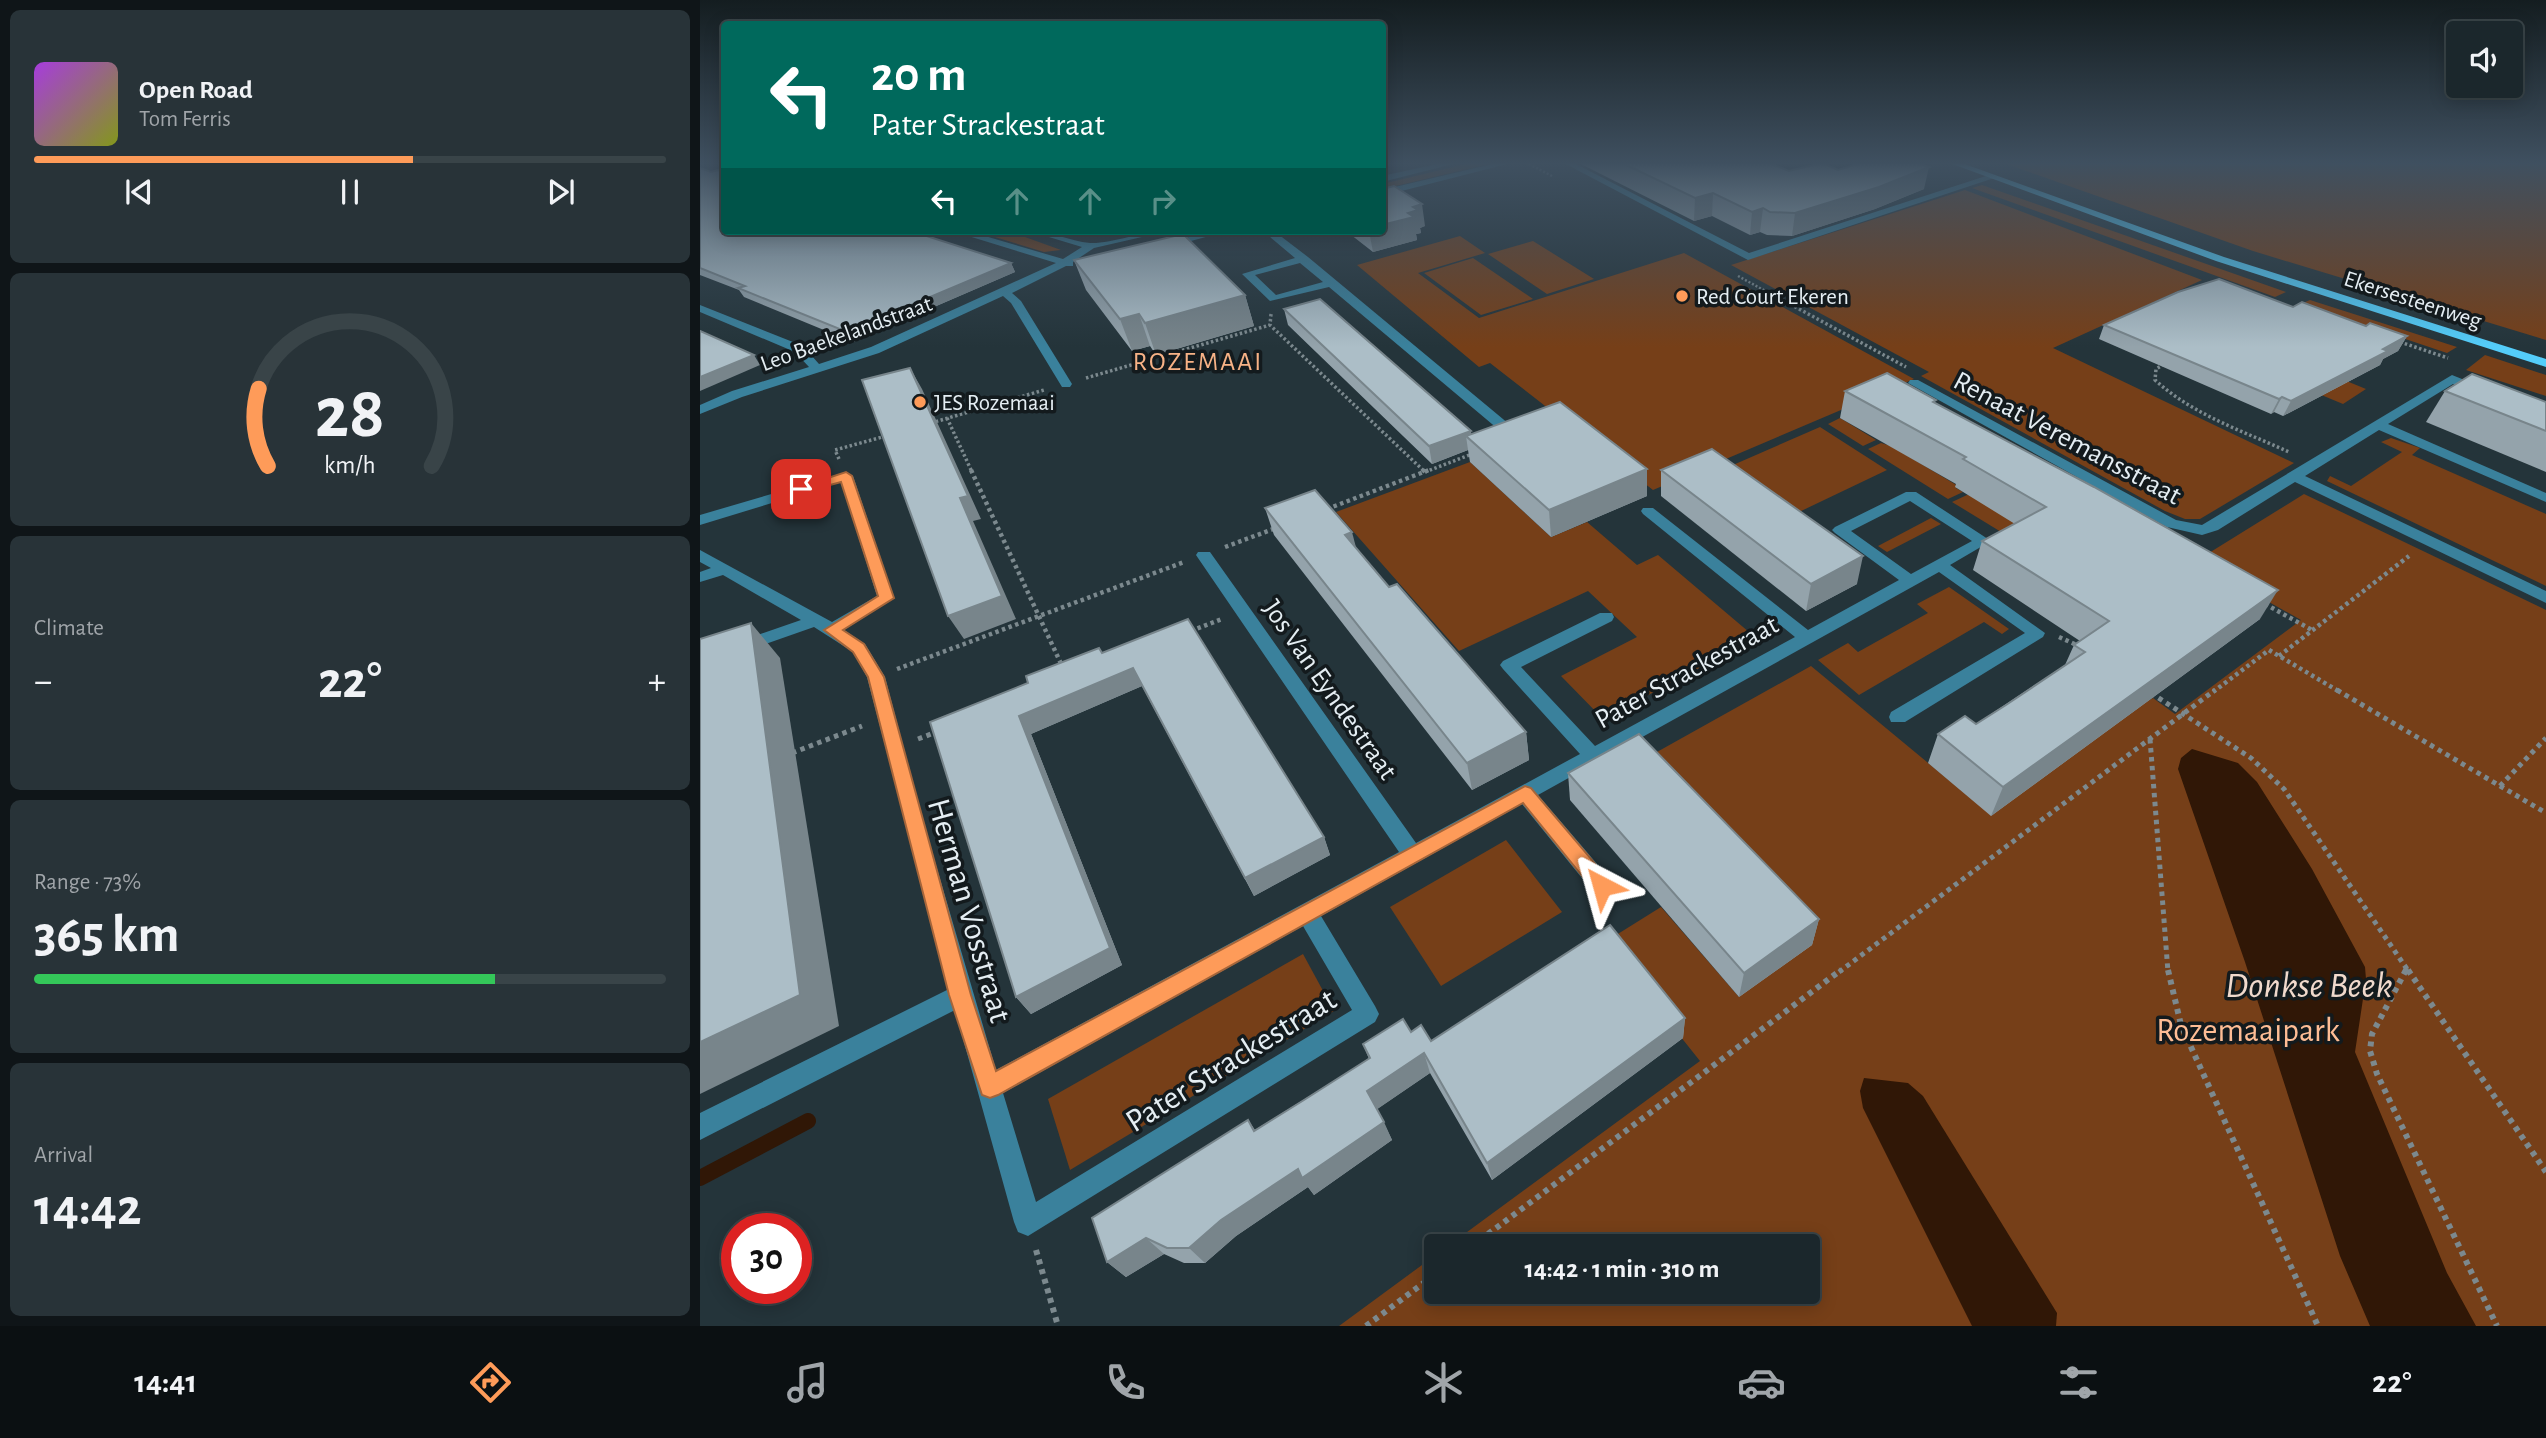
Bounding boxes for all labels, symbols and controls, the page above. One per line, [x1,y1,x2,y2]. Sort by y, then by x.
map controls [2446,21,2523,98]
button: sound [2446,21,2523,98]
icon: left [756,49,847,140]
text: 20 m [871,51,967,100]
text: Open Road [139,77,253,103]
text: Tom Ferris [139,108,231,131]
text: Pater Strackestraat [871,109,1105,141]
icon: previous [120,173,158,211]
icon: pause [331,173,369,211]
icon: next [542,173,580,211]
icon: left [925,182,963,220]
icon: ahead [998,182,1036,220]
icon: ahead [1071,182,1109,220]
icon: right [1144,182,1182,220]
street label: Ekersesteenweg [2341,267,2485,334]
place label: Red Court Ekeren [1696,286,1849,309]
marker: Red Court Ekeren [1674,288,1690,304]
street label: Leo Baekelandstraat [758,292,936,376]
district label: ROZEMAAI [1133,349,1263,375]
street label: Renaat Veremansstraat [1949,367,2186,511]
text: 28 [315,378,385,451]
place label: JES Rozemaai [934,392,1055,415]
marker: JES Rozemaai [912,394,928,410]
text: km/h [324,453,376,478]
pin [771,459,831,519]
icon: arrive [782,470,820,508]
street label: Jos Van Eyndestraat [1257,595,1402,785]
street label: Pater Strackestraat [1591,611,1783,735]
text: Climate [34,617,104,640]
text: 22° [318,655,382,707]
text: − [34,663,52,701]
text: + [648,663,666,701]
street label: Herman Vosstraat [921,795,1016,1027]
position arrow [1565,849,1639,923]
text: Range · 73% [34,871,141,894]
text: 365 km [34,909,180,961]
water label: Donkse Beek [2225,967,2393,1004]
street label: Pater Strackestraat [1120,983,1343,1139]
park label: Rozemaaipark [2156,1015,2340,1048]
text: Arrival [34,1144,93,1167]
text: 14:42 [34,1182,141,1234]
speed limit sign: 30 [721,1213,812,1304]
text: 14:42 · 1 min · 310 m [1524,1256,1720,1282]
icon: directions [466,1358,515,1407]
icon: music [783,1358,832,1407]
icon: phone [1101,1358,1150,1407]
icon: climate [1419,1358,1468,1407]
icon: car [1737,1358,1786,1407]
icon: filters [2054,1358,2103,1407]
text: 14:41 [134,1366,197,1398]
text: 22° [2372,1366,2412,1398]

